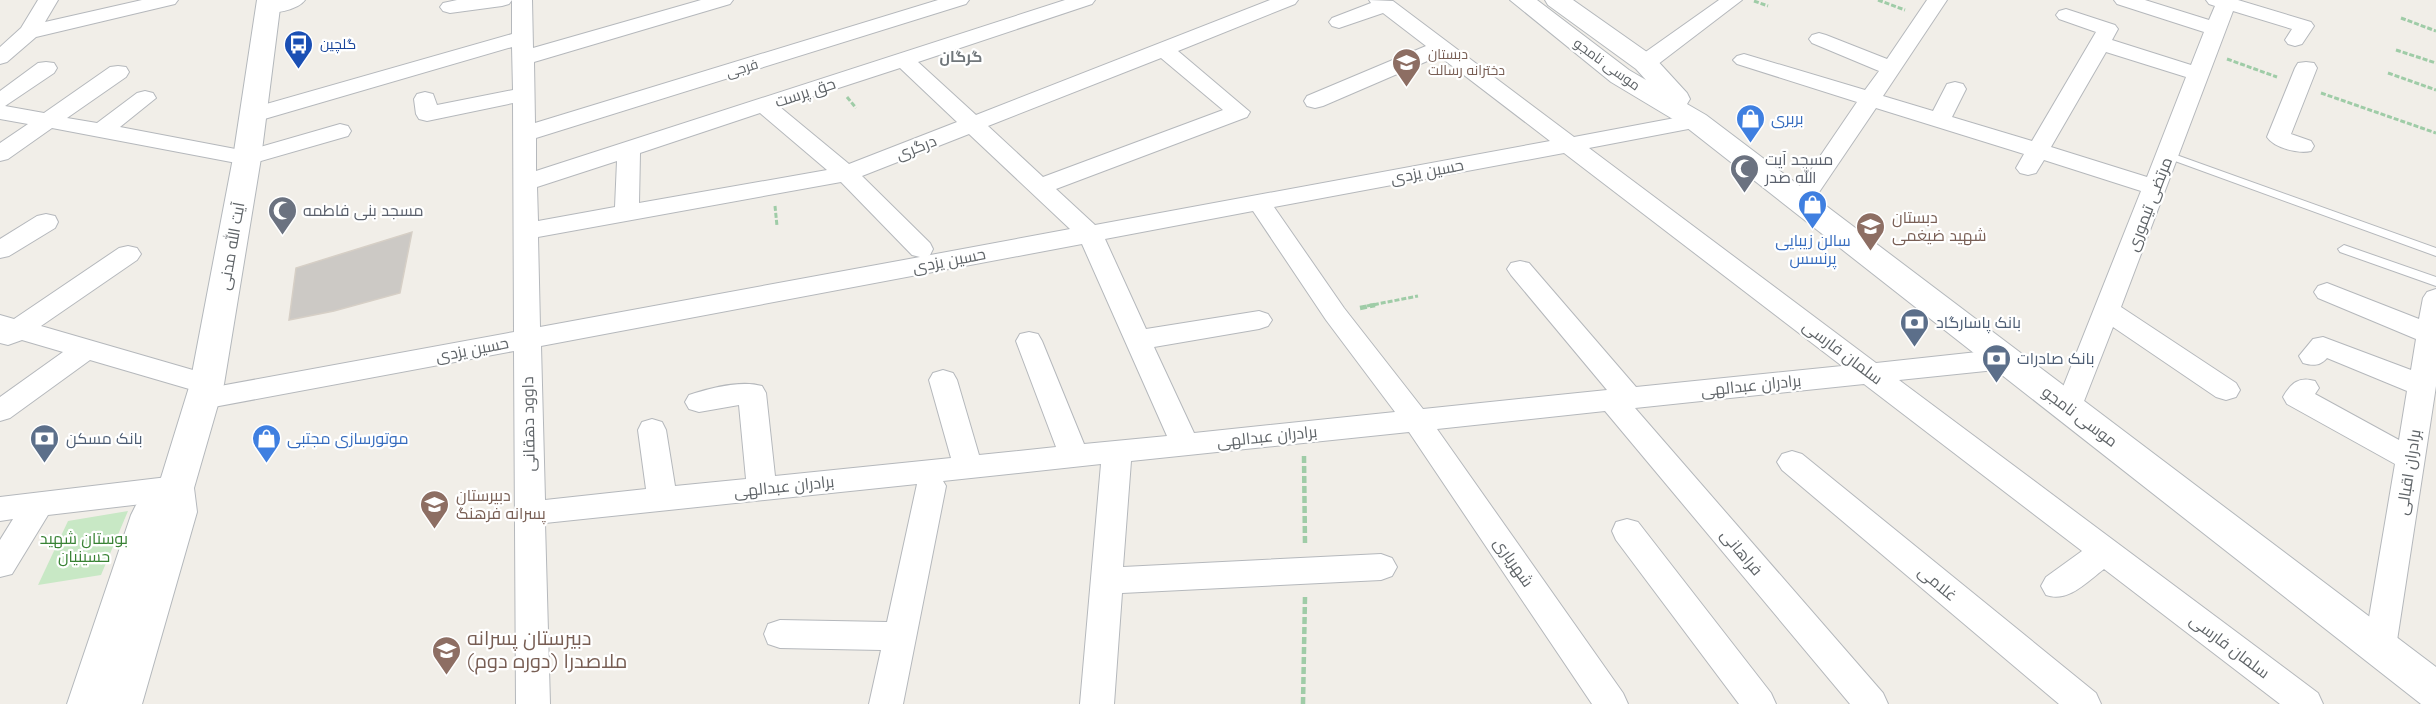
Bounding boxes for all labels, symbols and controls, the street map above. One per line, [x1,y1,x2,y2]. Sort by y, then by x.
bus stop icon: گلچین [283,28,315,70]
street label: موسی نامجو [1570,34,1644,94]
place label: گلچین [320,35,356,54]
place label: دبستان دخترانه رسالت [1428,45,1505,79]
school or university icon: دبستان دخترانه رسالت [1391,46,1423,88]
district label: گرگان [940,47,982,66]
street label: فرجی [724,55,760,81]
street label: حق پرست [772,73,839,113]
shop icon: بربری [1734,102,1766,144]
place label: بربری [1771,108,1803,129]
street label: درگری [893,130,939,165]
place label: مسجد آیت الله صدر [1764,149,1833,187]
mosque icon: مسجد آیت الله صدر [1728,152,1760,194]
street label: حسین یزدی [1389,154,1465,189]
street label: مرتضی تیموری [2122,154,2177,254]
shop icon: سالن زيبايى پرنسس [1797,188,1829,230]
mosque icon: مسجد بنی فاطمه [266,194,298,236]
street label: آیت الله مدنی [213,200,250,292]
place label: مسجد بنی فاطمه [303,200,423,221]
place label: دبستان شهید ضیغمی [1892,207,1986,246]
school or university icon: دبستان شهید ضیغمی [1855,210,1887,252]
place label: سالن زيبايى پرنسس [1775,230,1851,270]
street label: حسین یزدی [911,243,987,278]
bank icon: بانک پاسارگاد [1899,306,1931,348]
place label: بانک پاسارگاد [1936,312,2021,334]
street label: سلمان فارسی [1799,316,1887,389]
street label: حسین یزدی [434,332,510,367]
bank icon: بانک صادرات [1980,342,2012,384]
place label: بانک صادرات [2017,348,2094,368]
street label: برادران عبدالهی [1700,370,1802,401]
street label: داوود دهقانی [517,376,540,472]
street label: موسی نامجو [2038,381,2122,452]
street label: برادران عبدالهی [1216,421,1318,452]
bank icon: بانک مسکن [29,422,61,464]
shop icon: موتورسازی مجتبی [250,422,282,464]
place label: بانک مسکن [66,428,142,449]
place label: موتورسازی مجتبی [287,428,409,449]
street label: برادران اقبالی [2391,428,2426,517]
street label: برادران عبدالهی [733,471,835,502]
place label: دبیرستان پسرانه فرهنگ [456,485,547,525]
school or university icon: دبیرستان پسرانه فرهنگ [419,488,451,530]
street label: فراهانی [1716,525,1767,580]
park label: بوستان شهید حسینیان [40,528,128,567]
street label: شهریاری [1489,533,1538,591]
street label: غلامی [1914,561,1962,606]
street label: سلمان فارسی [2186,610,2274,683]
place label: دبيرستان پسرانه ملاصدرا (دوره دوم) [467,625,627,675]
school or university icon: دبيرستان پسرانه ملاصدرا (دوره دوم) [430,634,462,676]

